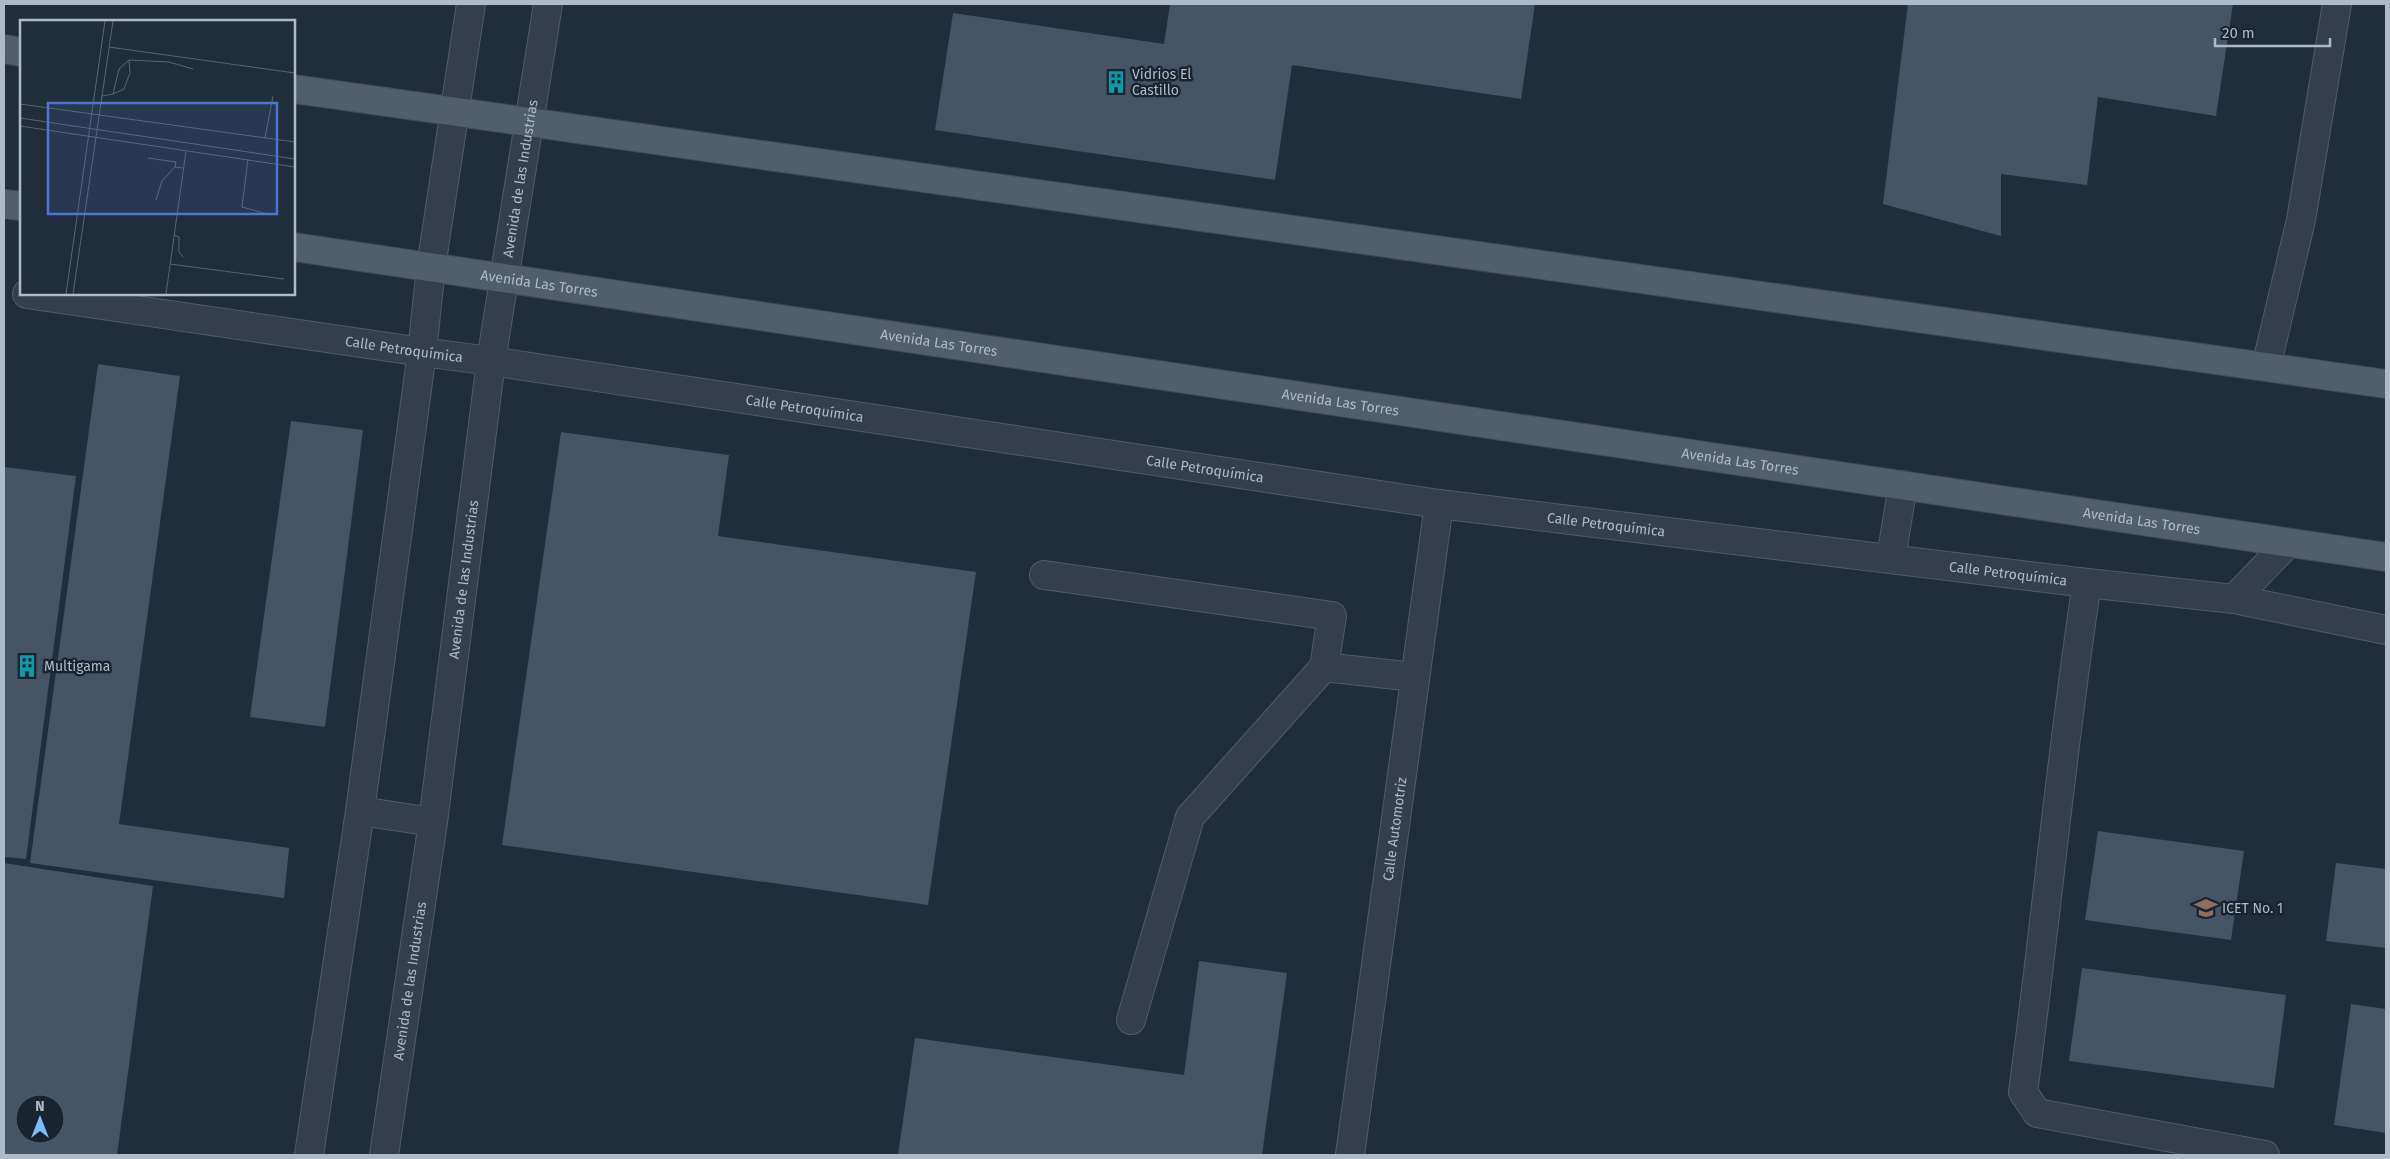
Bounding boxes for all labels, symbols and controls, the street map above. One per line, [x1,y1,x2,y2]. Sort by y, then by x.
scale bar [2215,15,2330,47]
inset map [20,20,295,295]
text: 20 m [2222,24,2255,42]
place label: Vidrios El Castillo [1132,66,1191,99]
building icon: Vidrios El Castillo [1103,69,1129,95]
street label: Avenida de las Industrias [500,98,542,259]
street label: Avenida Las Torres [480,267,599,301]
street label: Avenida Las Torres [879,326,999,360]
street label: Calle Petroquímica [344,333,464,366]
street label: Avenida Las Torres [1281,386,1401,420]
street label: Calle Petroquímica [744,392,865,426]
street label: Avenida Las Torres [1680,445,1800,479]
street label: Calle Petroquímica [1145,452,1265,486]
street label: Avenida de las Industrias [446,499,482,660]
street label: Avenida Las Torres [2082,504,2202,538]
street label: Calle Petroquímica [1546,509,1666,541]
street label: Calle Petroquímica [1948,558,2068,590]
building icon: Multigama [14,653,40,679]
place label: Multigama [44,658,110,675]
street label: Calle Automotriz [1380,776,1411,882]
school or university icon: ICET No. 1 [2193,895,2219,921]
street label: Avenida de las Industrias [390,900,430,1061]
place label: ICET No. 1 [2222,900,2283,917]
north arrow [15,1094,65,1144]
text: N [35,1098,45,1115]

